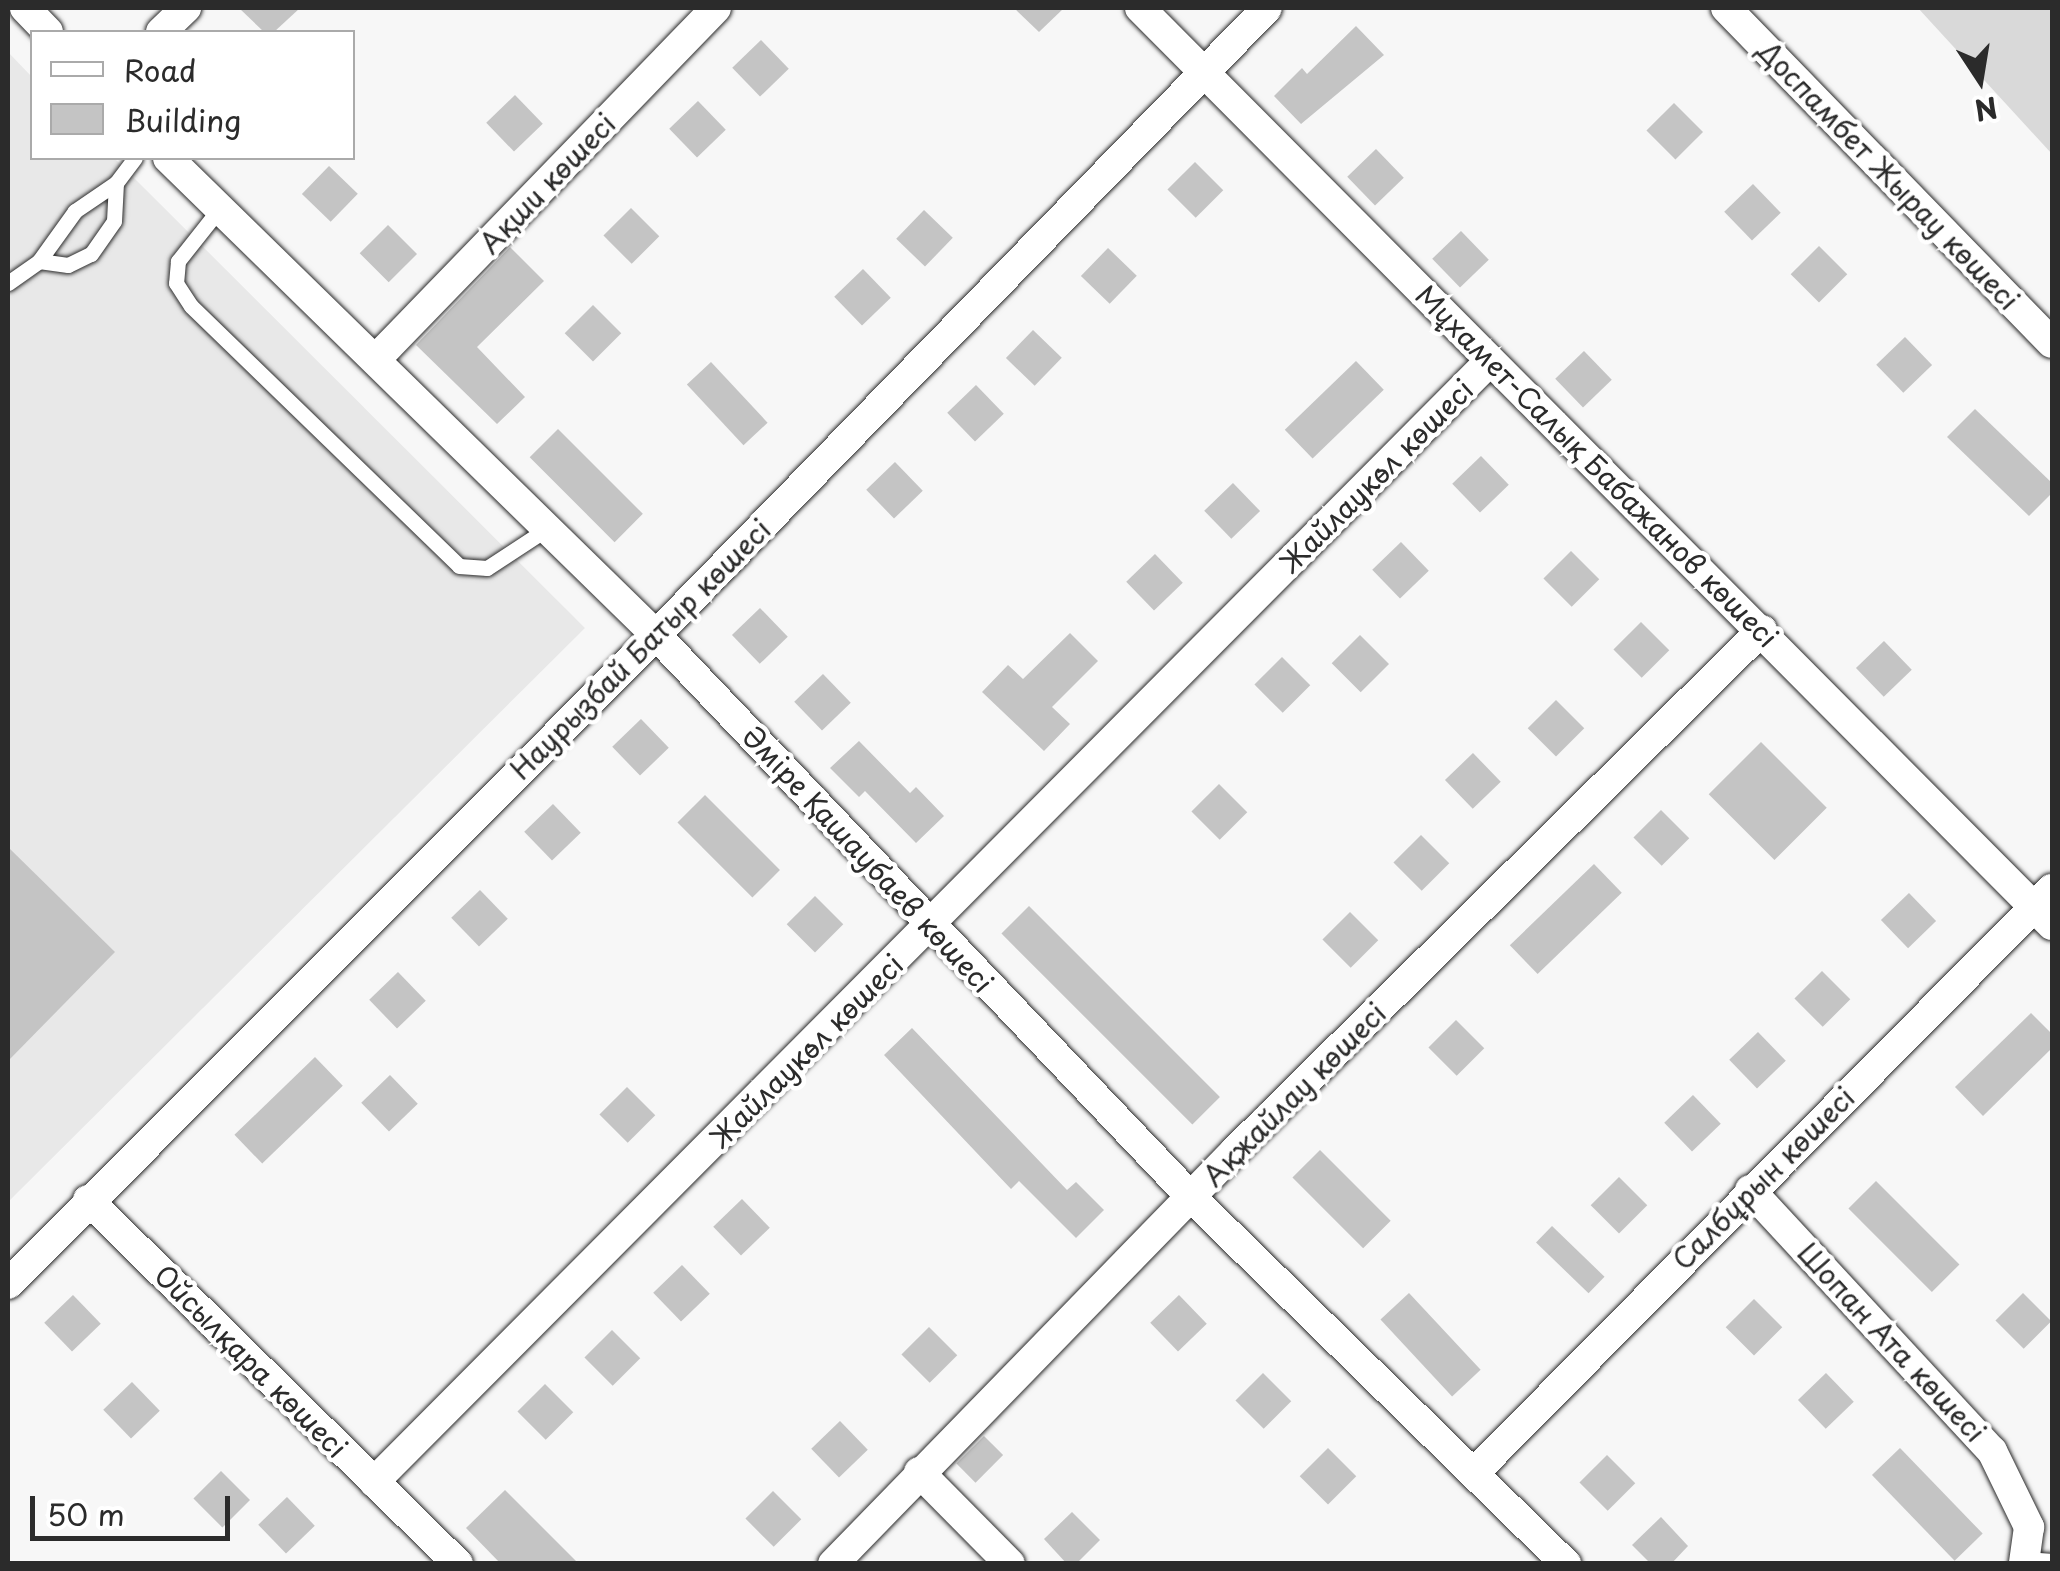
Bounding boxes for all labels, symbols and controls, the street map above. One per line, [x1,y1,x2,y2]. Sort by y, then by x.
legend [30,30,355,160]
north arrow [1930,30,2030,130]
street label: Доспамбет Жырау көшесі [1751,33,2027,317]
text: Road [124,47,197,92]
text: N [1971,86,2002,133]
text: Building [124,97,241,142]
street label: Ақши көшесі [471,105,623,261]
street label: Мұхамет-Салық Бабажанов көшесі [1409,278,1785,654]
street label: Жайлаукөл көшесі [1272,372,1480,580]
street label: Наурызбай Батыр көшесі [503,512,777,786]
street label: Әміре Қашаубаев көшесі [736,719,1000,999]
street label: Жайлаукөл көшесі [702,947,910,1155]
street label: Ақжайлау көшесі [1195,995,1393,1193]
street label: Салбұрын көшесі [1665,1080,1861,1276]
street label: Шопан Ата көшесі [1791,1235,1993,1449]
street label: Ойсылқара көшесі [148,1258,354,1464]
scale bar [35,1476,235,1538]
text: 50 m [47,1491,125,1536]

